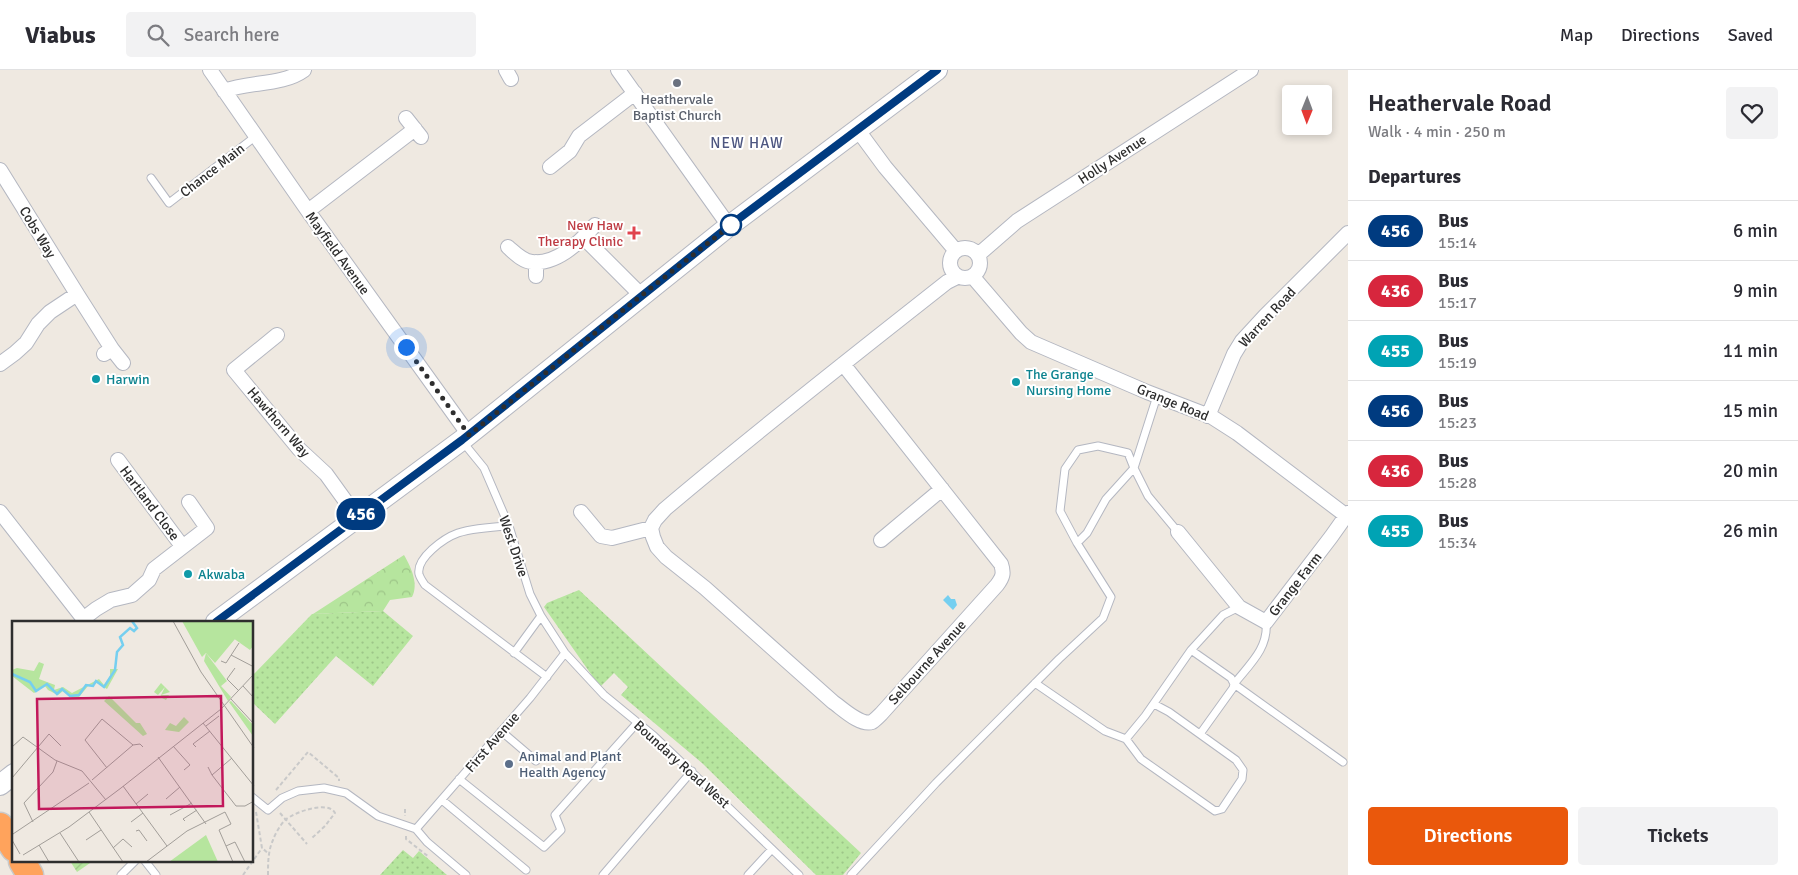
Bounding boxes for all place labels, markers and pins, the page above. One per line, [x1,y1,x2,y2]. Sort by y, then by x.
marker: Heathervale Baptist Church [671,77,683,89]
place label: Heathervale Baptist Church [633,91,721,124]
unlabelled marker [720,214,742,236]
place label: New Haw Therapy Clinic [538,217,623,250]
marker: New Haw Therapy Clinic [627,226,641,240]
place label: The Grange Nursing Home [1026,366,1111,399]
place label: Harwin [106,371,150,388]
marker: Harwin [90,373,102,385]
marker: The Grange Nursing Home [1010,376,1022,388]
place label: Akwaba [198,566,245,583]
marker: Akwaba [182,568,194,580]
place label: Animal and Plant Health Agency [519,748,621,781]
marker: Animal and Plant Health Agency [503,758,515,770]

